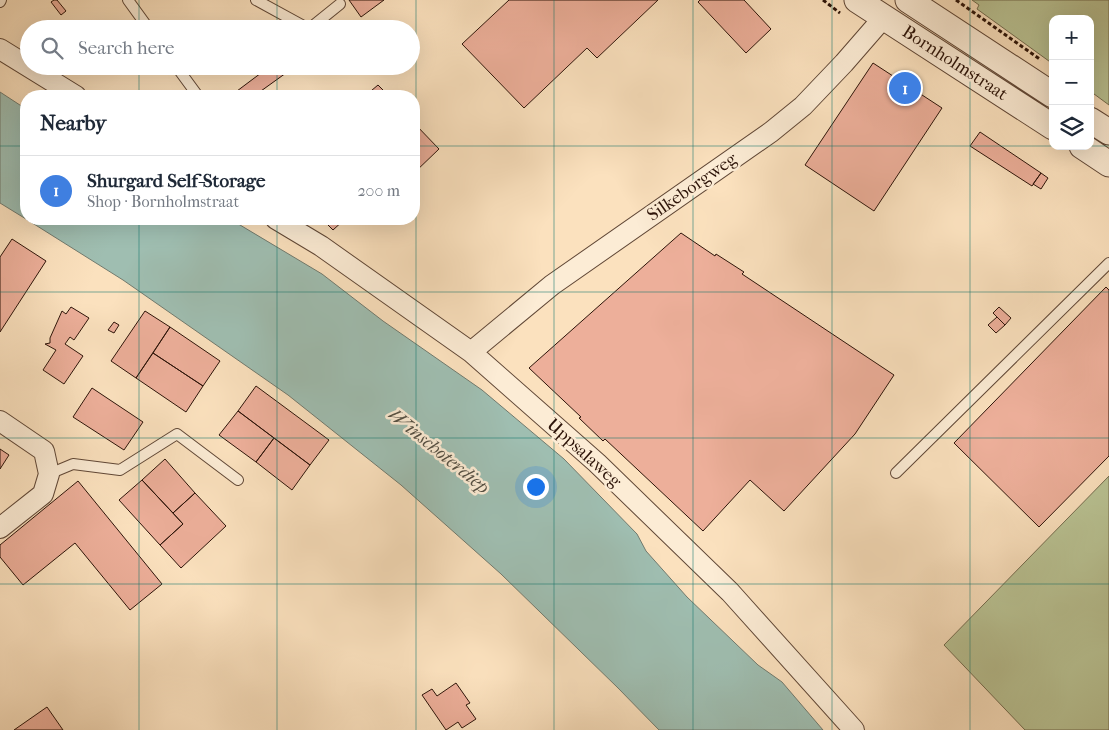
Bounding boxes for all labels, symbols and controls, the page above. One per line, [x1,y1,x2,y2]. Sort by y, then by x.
map controls [1049,15,1094,150]
button: + [1049,15,1094,60]
search box [20,20,420,75]
street label: Bornholmstraat [898,21,1012,105]
icon: search [38,34,66,62]
text: Search here [78,37,174,59]
button: − [1049,60,1094,105]
pin: 1 [889,69,921,107]
button: layers [1049,105,1094,150]
text: Nearby [40,111,106,135]
street label: Silkeborgweg [643,148,741,226]
text: Shurgard Self-Storage [87,170,265,192]
text: 1 [53,181,59,200]
text: 200 m [357,181,400,200]
text: Shop · Bornholmstraat [87,192,239,211]
water label: Winschoterdiep [384,404,494,498]
street label: Uppsalaweg [542,414,626,492]
your location [523,474,549,500]

